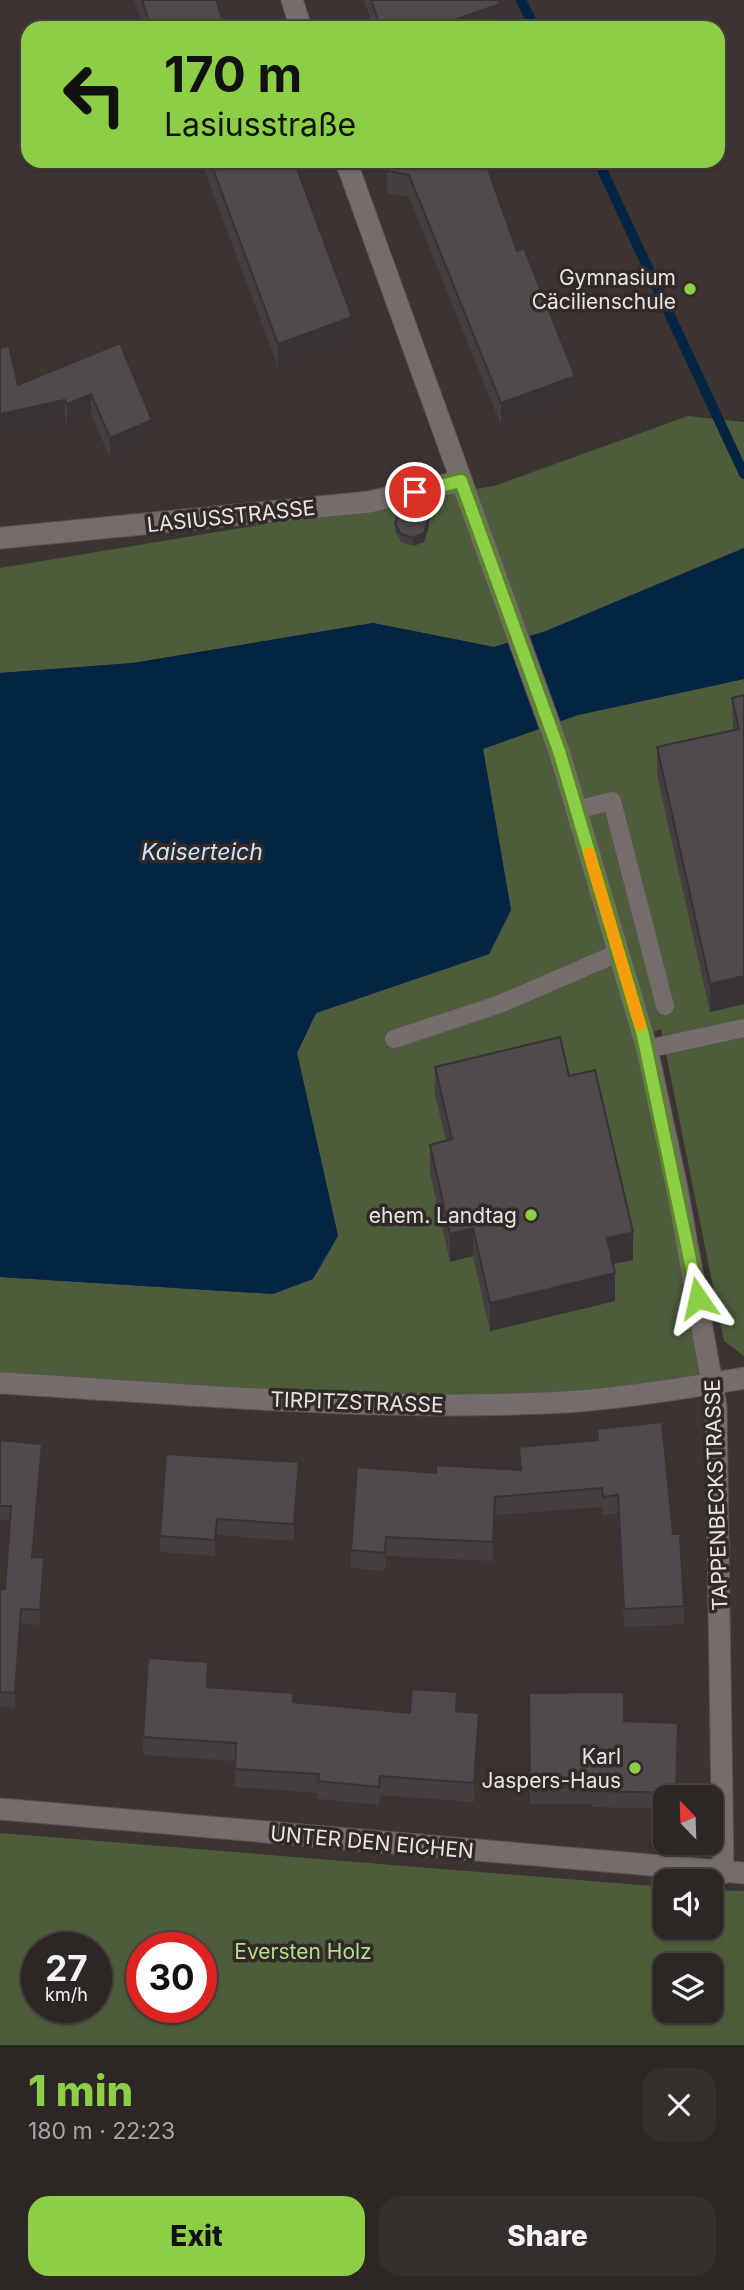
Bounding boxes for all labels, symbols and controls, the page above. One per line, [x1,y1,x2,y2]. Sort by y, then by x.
text: 170 m [164,45,302,104]
icon: left [49,49,140,140]
text: Lasiusstraße [164,105,356,144]
place label: Gymnasium Cäcilienschule [532,265,676,314]
marker: Gymnasium Cäcilienschule [682,281,698,297]
pin [385,462,445,522]
icon: arrive [396,473,434,511]
street label: LASIUSSTRASSE [146,495,316,537]
water label: Kaiserteich [141,838,263,866]
place label: ehem. Landtag [369,1203,517,1228]
marker: ehem. Landtag [523,1207,539,1223]
position arrow [661,1261,735,1335]
street label: TAPPENBECKSTRASSE [699,1379,733,1611]
street label: TIRPITZSTRASSE [270,1386,444,1418]
place label: Karl Jaspers-Haus [481,1744,621,1793]
marker: Karl Jaspers-Haus [627,1760,643,1776]
north arrow [653,1785,723,1855]
map controls [653,1785,723,2023]
street label: UNTER DEN EICHEN [269,1821,475,1863]
button: sound [653,1869,723,1939]
speed limit sign: 30 [126,1932,217,2023]
park label: Eversten Holz [234,1939,372,1964]
text: 27 [45,1947,88,1989]
button: layers [653,1953,723,2023]
text: km/h [45,1984,88,2005]
text: 1 min [28,2065,133,2116]
button: close [642,2068,716,2142]
text: 180 m · 22:23 [28,2117,175,2145]
button: Exit [28,2196,365,2276]
button: Share [379,2196,716,2276]

